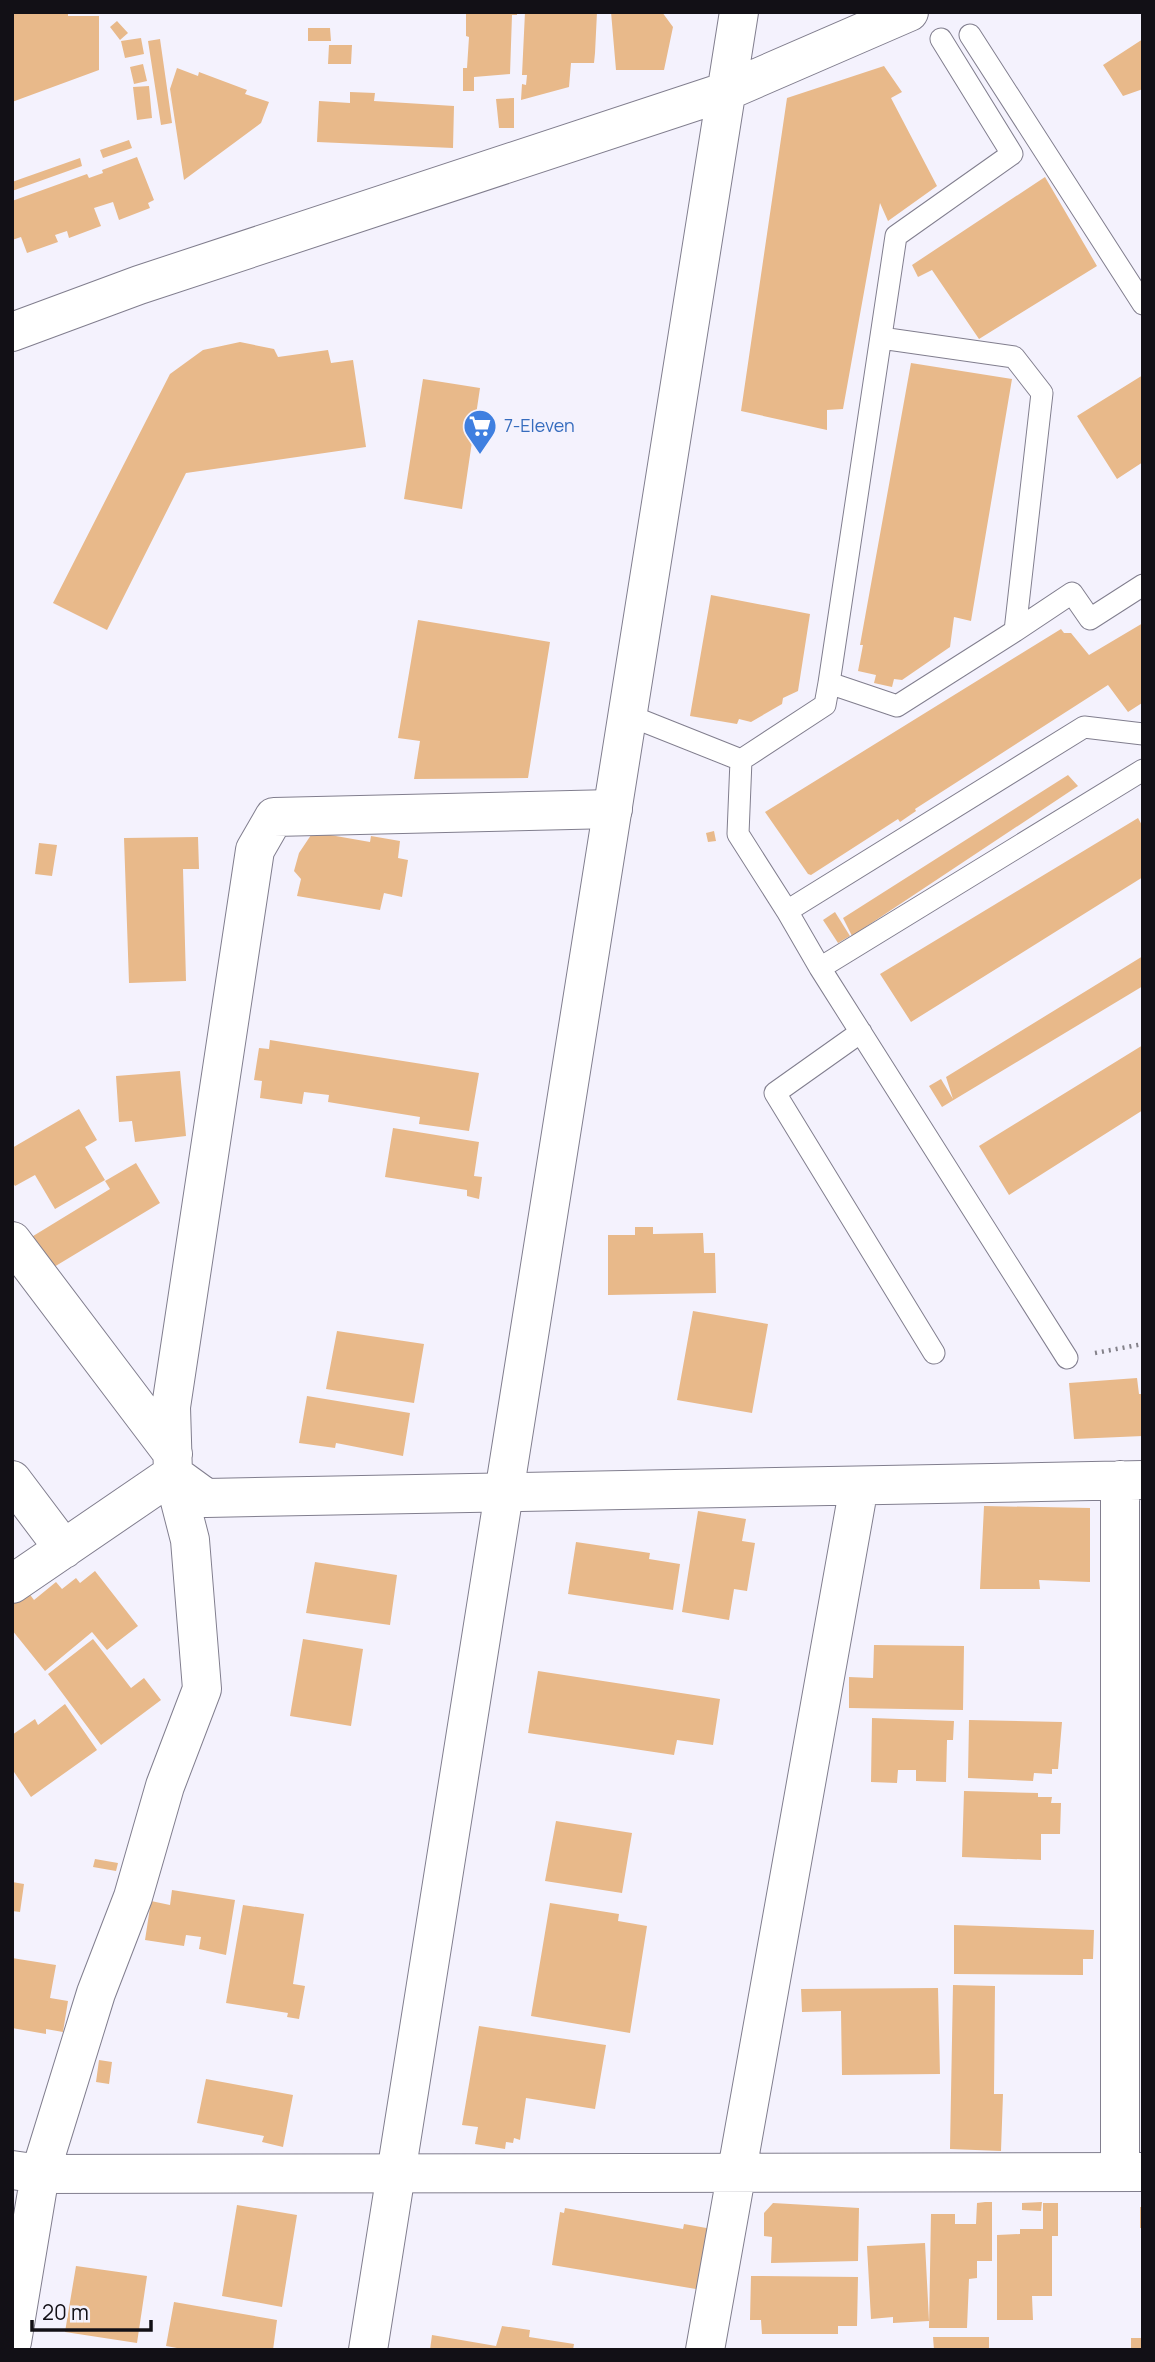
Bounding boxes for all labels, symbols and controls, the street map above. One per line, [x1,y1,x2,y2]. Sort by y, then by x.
supermarket icon: 7-Eleven [461,407,499,456]
place label: 7-Eleven [504,413,575,437]
scale bar [32,2288,150,2332]
text: 20 m [42,2298,89,2326]

